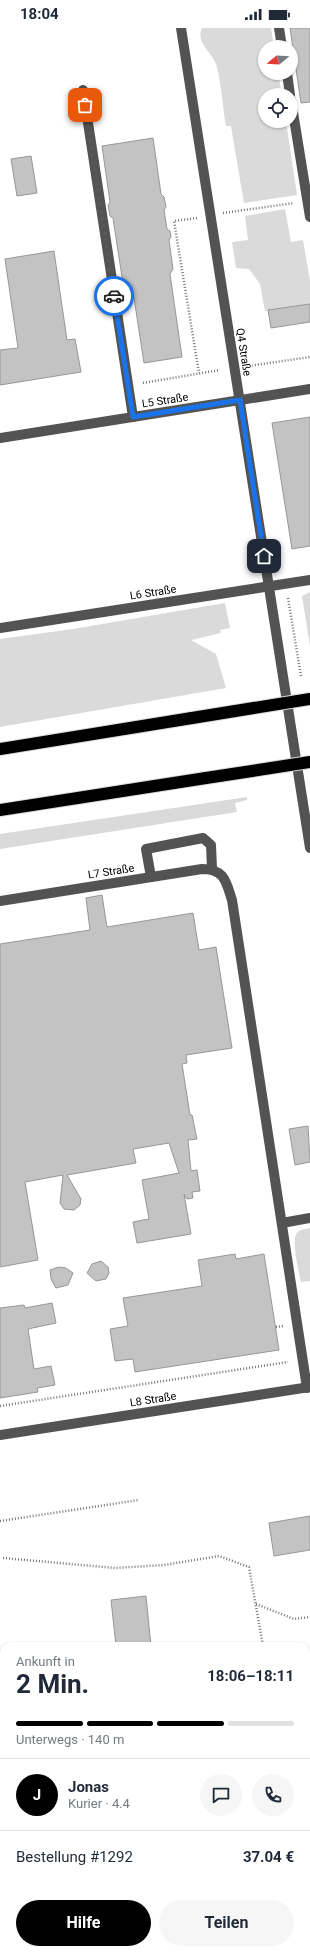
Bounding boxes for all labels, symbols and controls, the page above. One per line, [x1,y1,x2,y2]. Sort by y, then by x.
text: 18:04 [20,5,59,23]
north arrow [258,40,298,80]
map controls [258,40,298,128]
pin [68,88,102,122]
button: locate [258,88,298,128]
icon: bag [74,94,96,116]
courier [94,276,134,316]
icon: car [103,285,125,307]
street label: Q4 Straße [233,327,254,377]
street label: L5 Straße [141,390,189,411]
pin [247,539,281,573]
icon: home [253,545,275,567]
street label: L6 Straße [129,582,177,603]
street label: L7 Straße [87,861,135,882]
street label: L8 Straße [129,1389,177,1410]
text: Ankunft in [16,1654,75,1669]
text: 18:06–18:11 [207,1667,294,1685]
text: 2 Min. [16,1669,89,1699]
text: Unterwegs · 140 m [16,1732,124,1747]
button: chat [200,1774,242,1816]
button: phone [252,1774,294,1816]
text: Jonas [68,1778,109,1796]
text: J [33,1786,41,1804]
text: Kurier · 4.4 [68,1796,130,1811]
text: Bestellung #1292 [16,1848,133,1866]
text: 37.04 € [243,1848,294,1866]
button: Hilfe [16,1900,151,1946]
button: Teilen [159,1900,294,1946]

